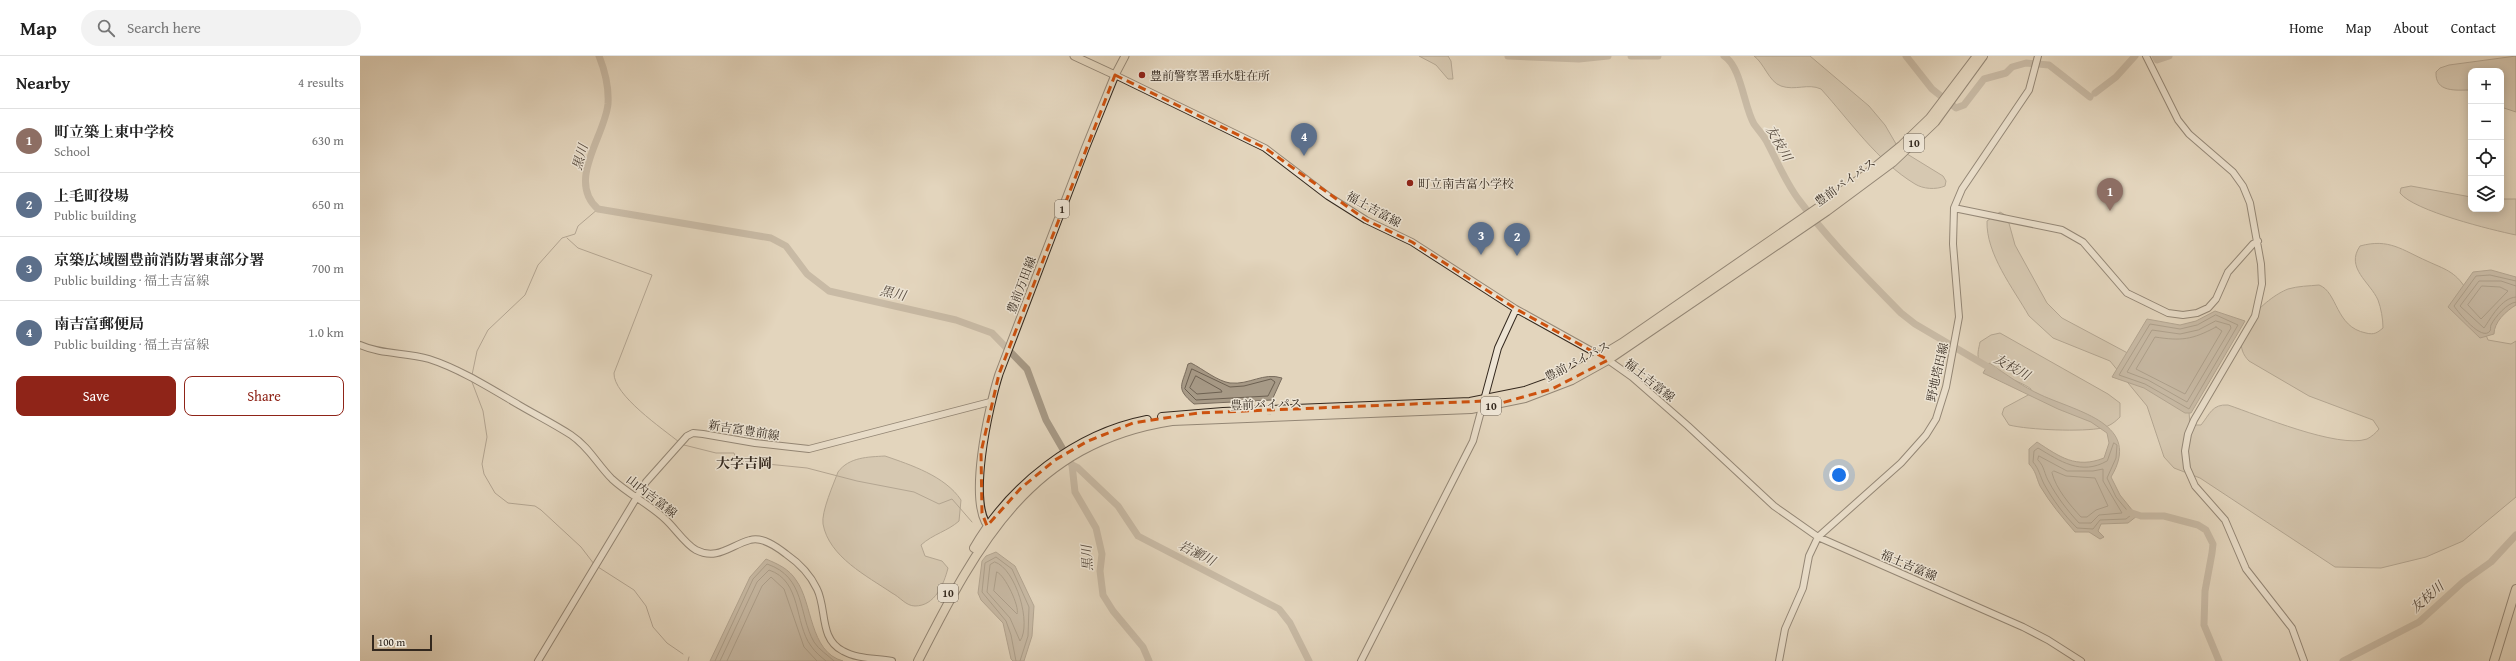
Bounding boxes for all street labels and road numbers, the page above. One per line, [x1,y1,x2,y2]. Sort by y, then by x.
road number: 10 [1904,134,1924,152]
street label: 豊前バイパス [1811,154,1879,210]
street label: 福土吉富線 [1344,187,1404,231]
road number: 1 [1055,200,1069,218]
street label: 豊前万田線 [1002,254,1040,316]
street label: 豊前バイパス [1541,337,1613,385]
street label: 野地塔田線 [1922,341,1952,403]
street label: 福土吉富線 [1621,355,1679,405]
street label: 豊前バイパス [1230,394,1302,414]
road number: 10 [1481,397,1501,415]
street label: 新吉富豊前線 [707,416,781,444]
street label: 山内吉富線 [623,471,681,521]
street label: 福土吉富線 [1878,545,1940,585]
road number: 10 [938,584,958,602]

